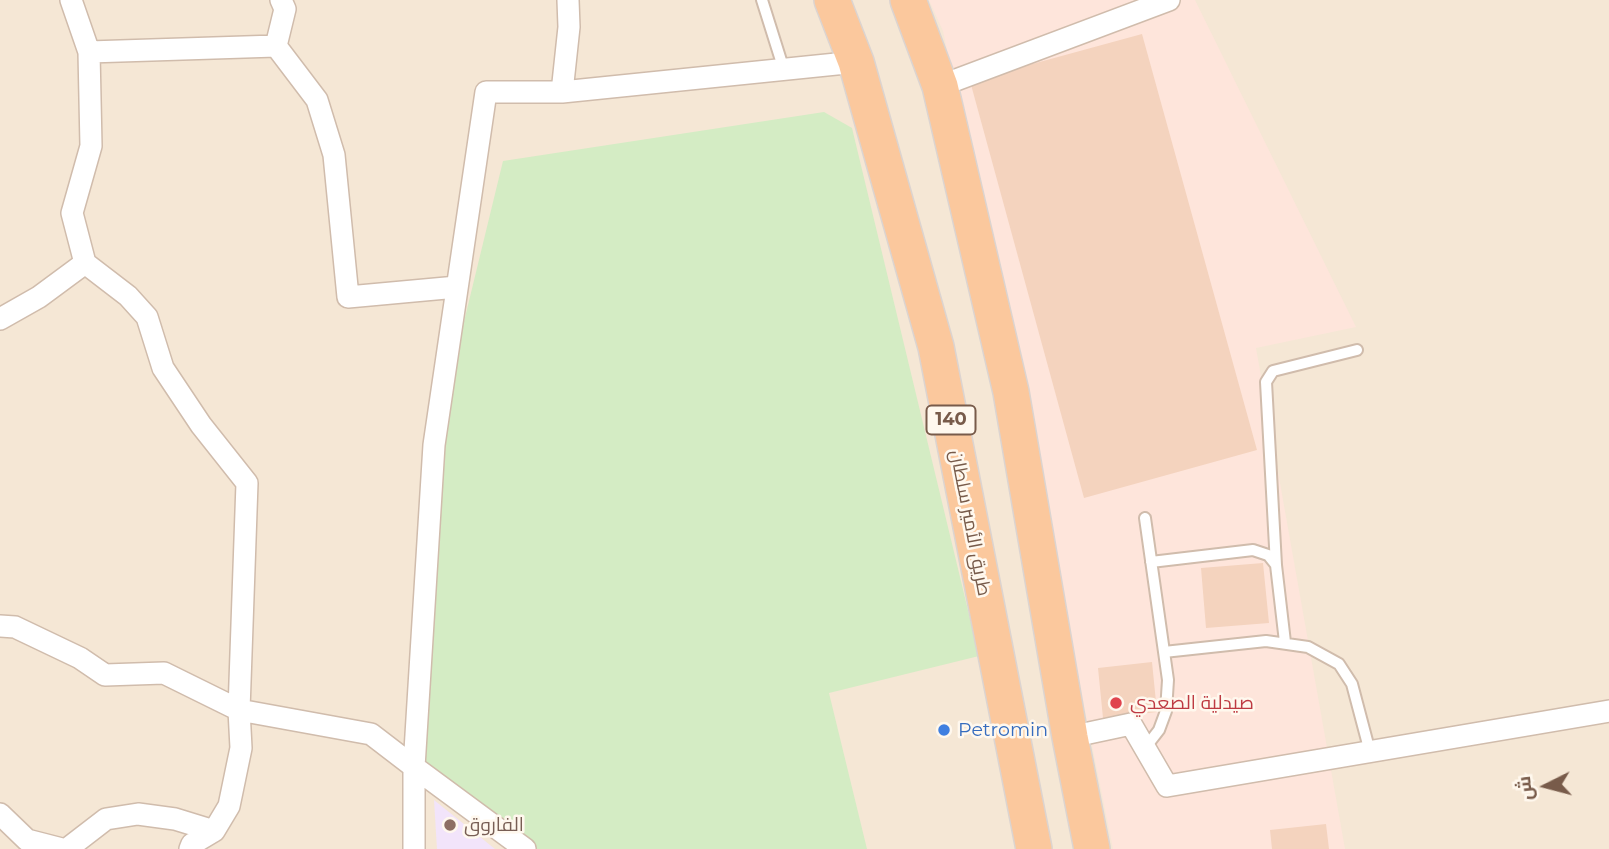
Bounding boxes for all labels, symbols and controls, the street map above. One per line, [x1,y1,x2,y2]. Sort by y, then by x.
road number: 140 [926,406,976,434]
street label: طريق الأمير سلطان [945,448,995,598]
place label: صيدلية الصعدي [1130,692,1254,714]
marker: صيدلية الصعدي [1108,695,1124,711]
place label: Petromin [958,719,1048,741]
marker: Petromin [936,722,952,738]
north arrow [1511,751,1581,821]
text: ش [1512,775,1537,802]
place label: الفاروق [464,814,524,836]
marker: الفاروق [442,817,458,833]

